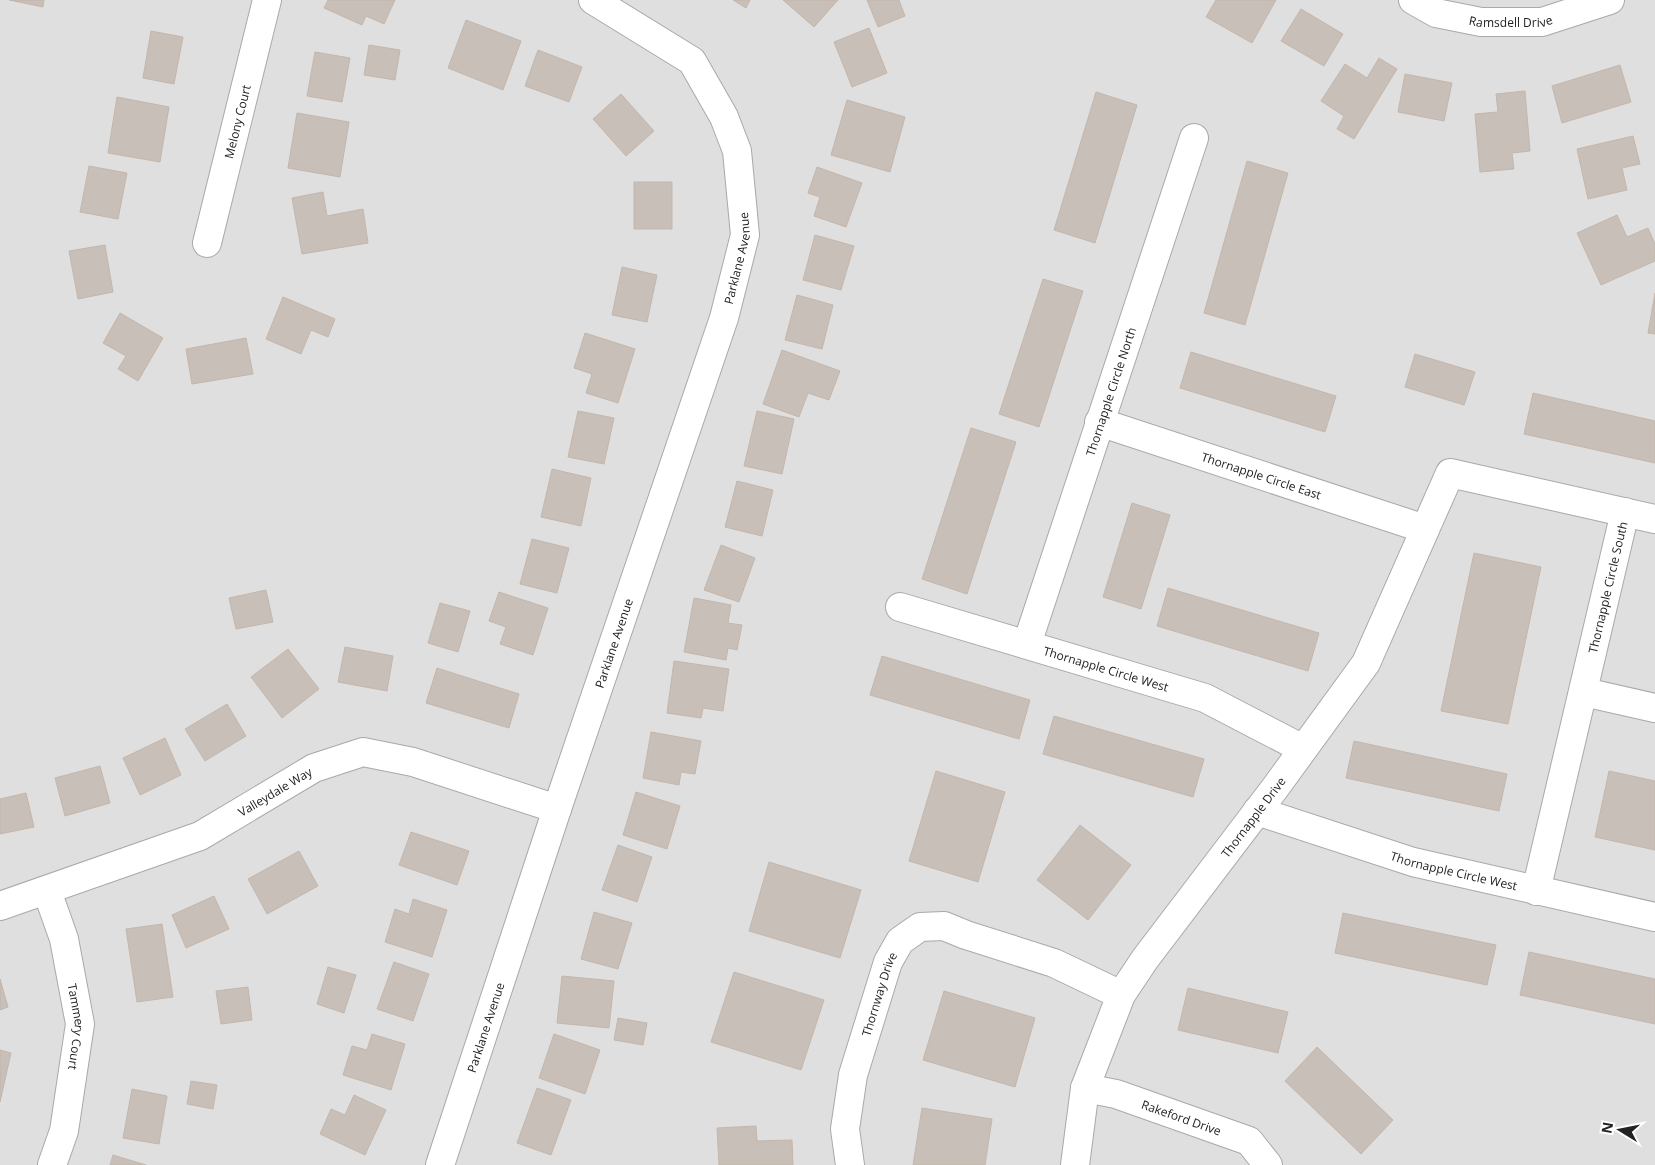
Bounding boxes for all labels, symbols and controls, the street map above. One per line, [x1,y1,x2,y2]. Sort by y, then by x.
street label: Ramsdell Drive [1467,11,1555,31]
street label: Melony Court [220,83,254,160]
street label: Parklane Avenue [719,211,754,306]
street label: Thornapple Circle North [1081,325,1140,458]
street label: Thornapple Circle East [1199,448,1324,503]
street label: Thornapple Circle South [1584,520,1631,655]
street label: Parklane Avenue [590,596,637,690]
street label: Thornapple Circle West [1041,642,1171,695]
street label: Valleydale Way [235,762,316,820]
street label: Thornapple Drive [1217,773,1289,861]
street label: Thornapple Circle West [1389,847,1519,894]
street label: Thornway Drive [857,948,901,1038]
street label: Parklane Avenue [463,980,508,1074]
street label: Tammery Court [64,982,89,1071]
street label: Rakeford Drive [1139,1095,1224,1139]
north arrow [1595,1105,1645,1155]
text: N [1596,1120,1617,1135]

